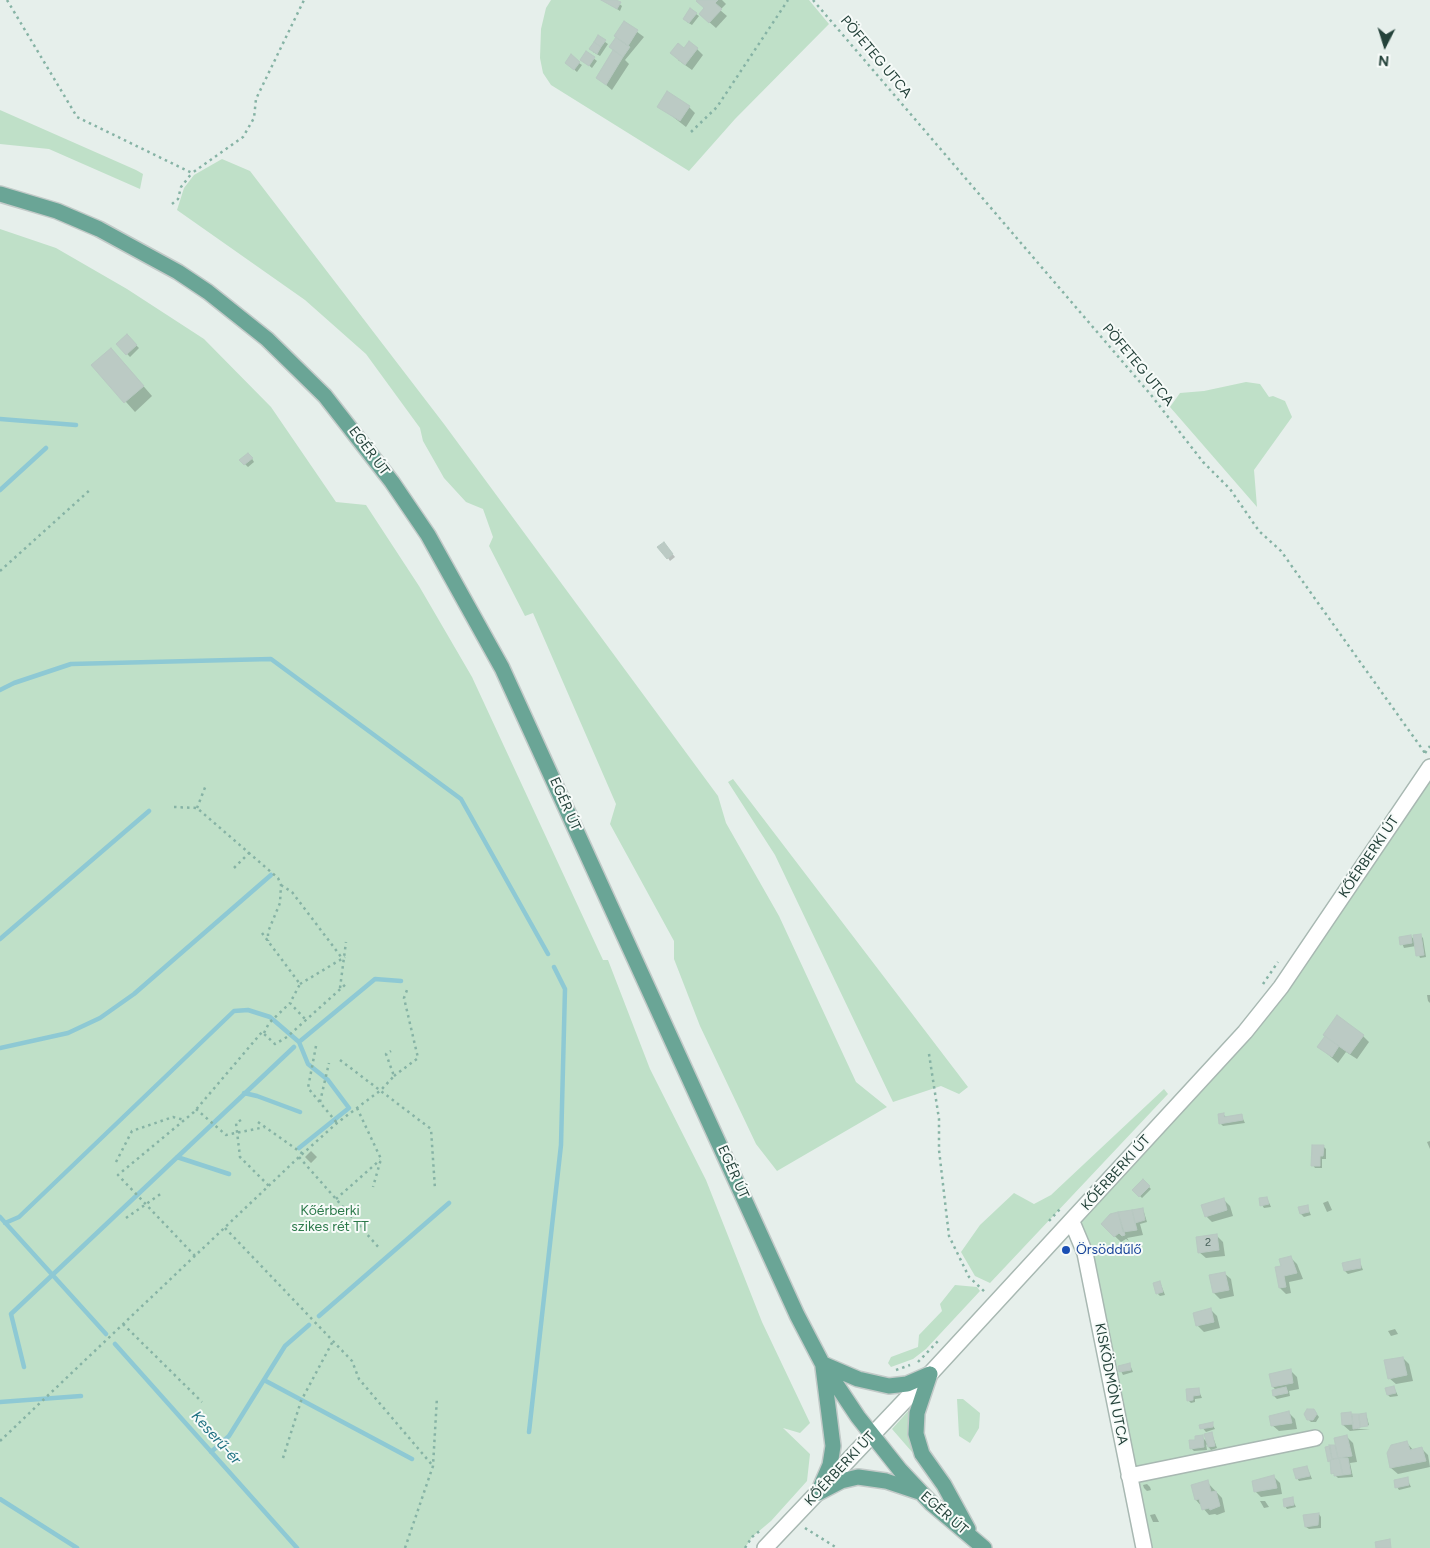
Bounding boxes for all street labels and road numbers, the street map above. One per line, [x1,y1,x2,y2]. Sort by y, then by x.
street label: PÖFETEG UTCA [837,13,915,101]
street label: PÖFETEG UTCA [1099,321,1177,409]
street label: EGÉR ÚT [345,423,393,479]
street label: EGÉR ÚT [546,775,584,833]
street label: KŐÉRBERKI ÚT [1335,813,1403,901]
street label: KŐÉRBERKI ÚT [1078,1132,1154,1214]
street label: EGÉR ÚT [714,1143,752,1201]
street label: KISKÖDMÖN UTCA [1091,1322,1131,1446]
street label: KŐÉRBERKI ÚT [801,1428,879,1510]
street label: EGÉR ÚT [917,1488,971,1538]

